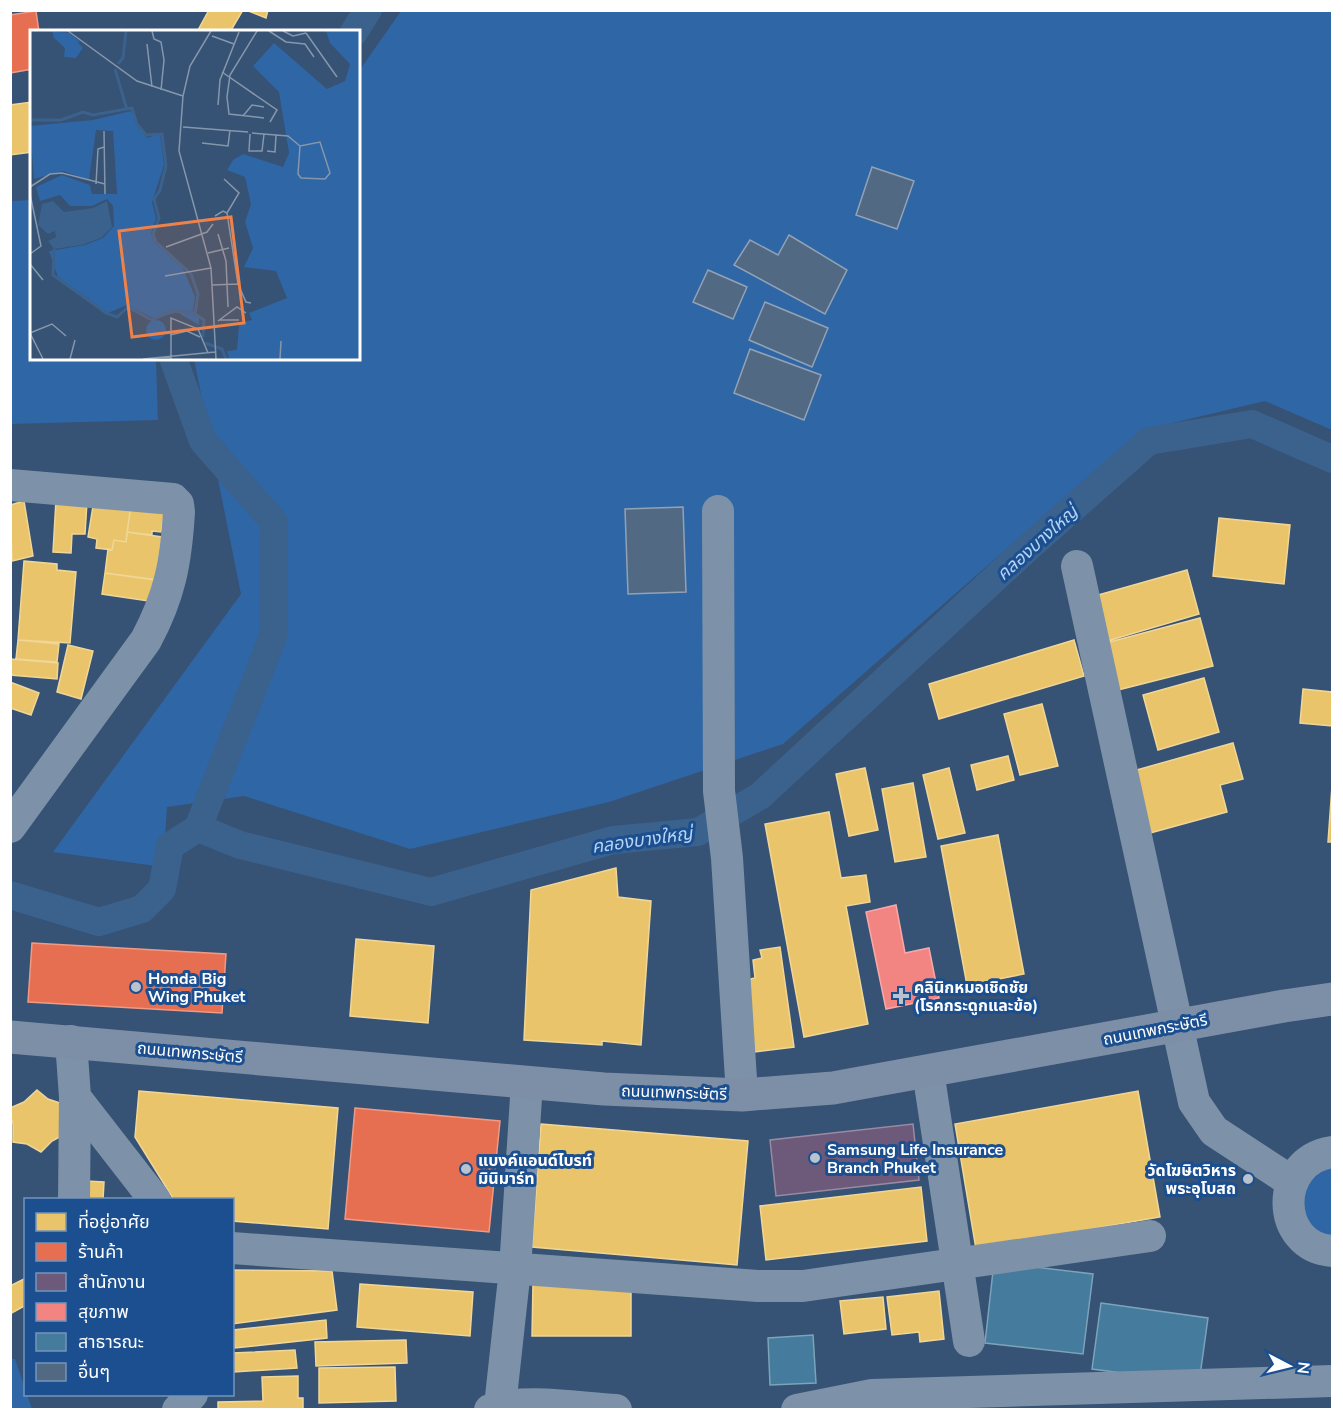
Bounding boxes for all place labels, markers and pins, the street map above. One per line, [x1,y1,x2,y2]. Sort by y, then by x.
place label: Honda Big Wing Phuket [148,968,246,1008]
place label: คลินิกหมอเชิดชัย (โรคกระดูกและข้อ) [914,977,1038,1017]
marker: Honda Big Wing Phuket [129,980,143,994]
marker: คลินิกหมอเชิดชัย (โรคกระดูกและข้อ) [892,987,910,1005]
place label: Samsung Life Insurance Branch Phuket [827,1139,1004,1179]
place label: แบงค์แอนด์ไบรท์ มินิมาร์ท [478,1150,592,1190]
marker: Samsung Life Insurance Branch Phuket [808,1151,822,1165]
place label: วัดโฆษิตวิหาร พระอุโบสถ [1147,1160,1236,1200]
marker: แบงค์แอนด์ไบรท์ มินิมาร์ท [459,1162,473,1176]
marker: วัดโฆษิตวิหาร พระอุโบสถ [1241,1172,1255,1186]

